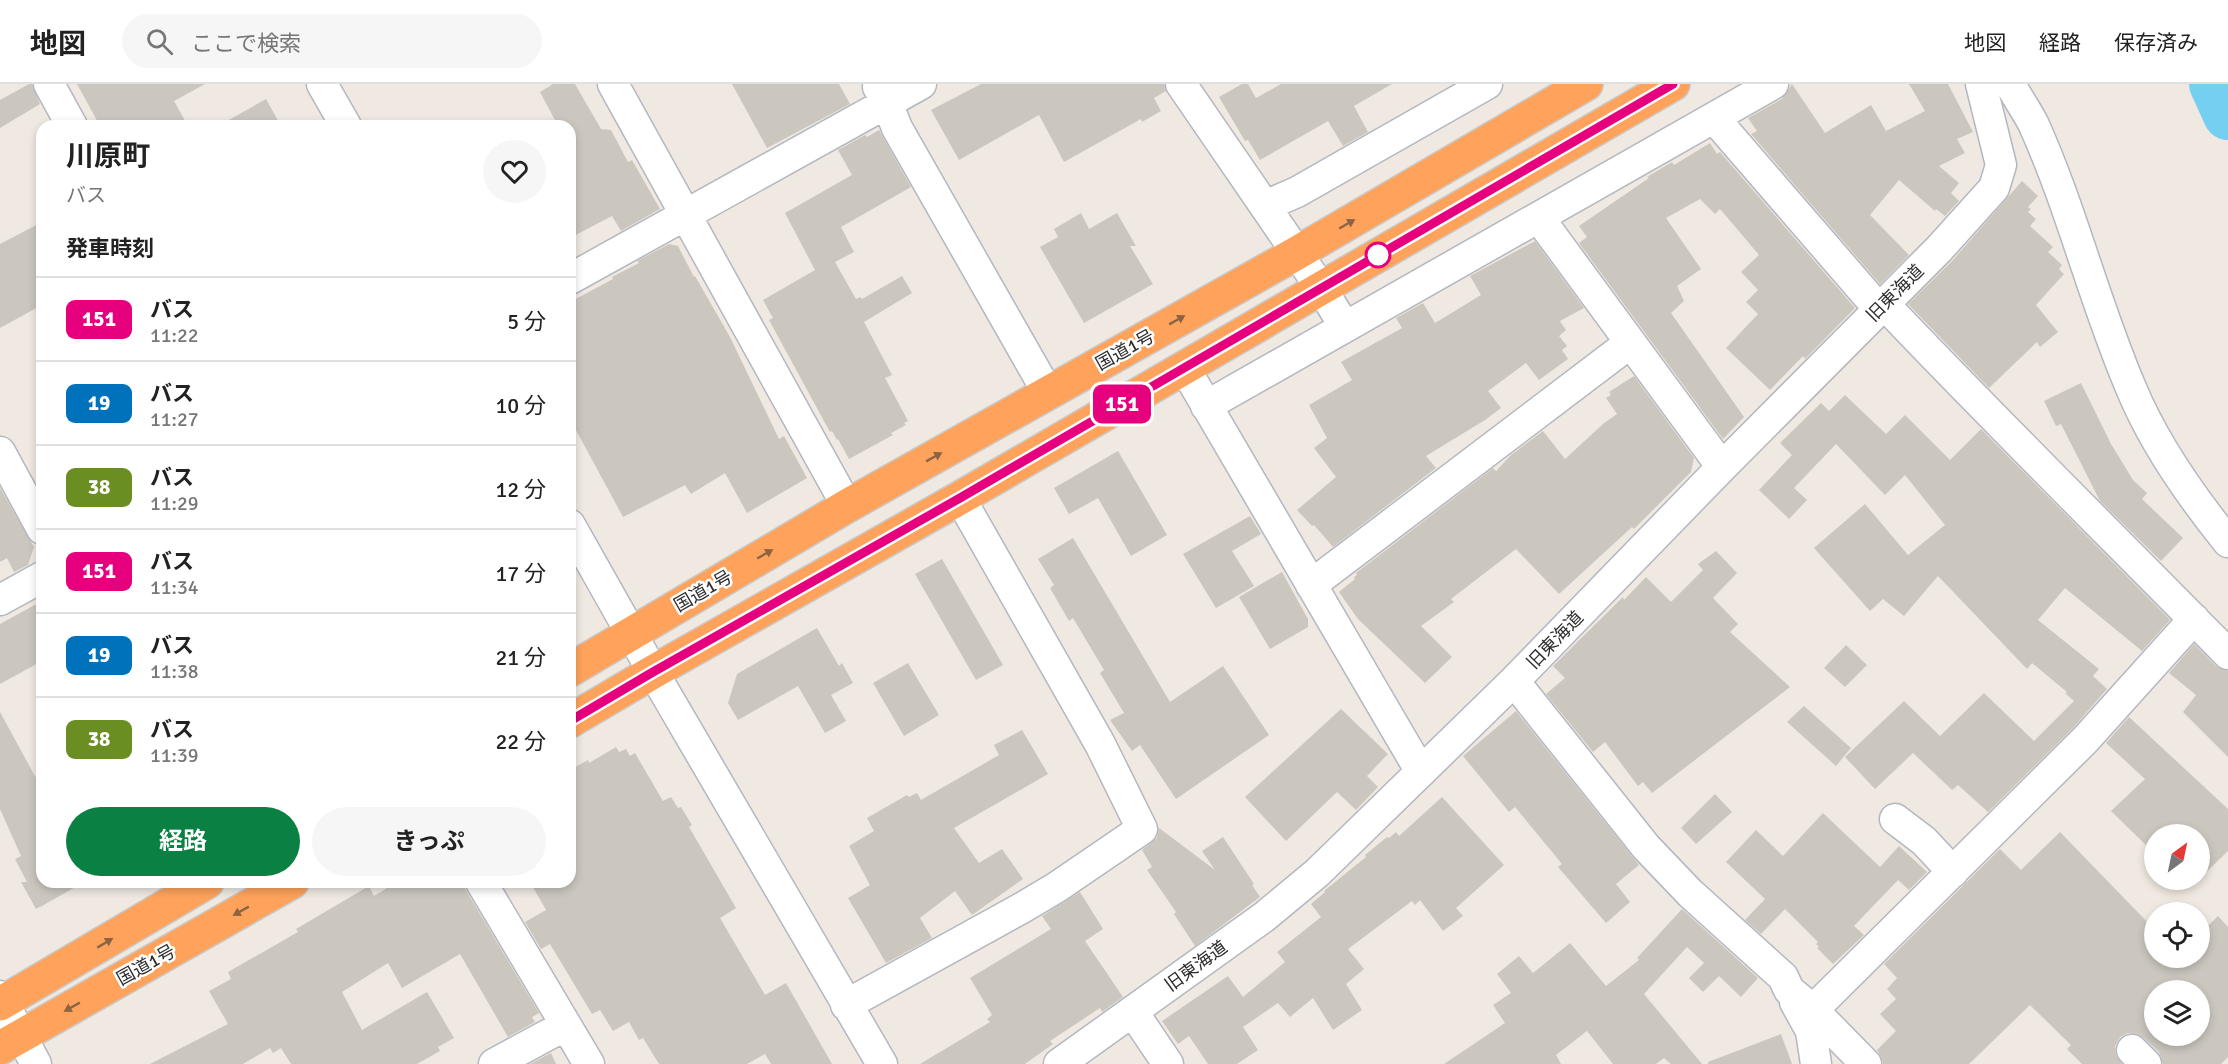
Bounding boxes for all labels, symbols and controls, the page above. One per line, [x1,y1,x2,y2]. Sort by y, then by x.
search box [122,14,542,68]
icon: search [143,25,176,58]
text: 地図 [30,27,86,61]
text: ここで検索 [191,30,301,57]
text: 地図 [1964,30,2006,56]
text: 経路 [2039,30,2081,56]
text: 保存済み [2114,30,2198,56]
text: 川原町 [66,139,150,173]
button: heart [483,140,546,203]
text: バス [66,183,106,208]
one-way arrow [1338,219,1355,229]
text: 発車時刻 [66,235,154,262]
unlabelled marker [1365,242,1391,268]
street label: 旧東海道 [1862,260,1928,326]
text: バス [150,296,194,323]
text: 151 [82,306,116,332]
text: 5 分 [507,308,546,335]
one-way arrow [1169,315,1186,325]
text: 11:22 [150,323,199,348]
street label: 国道1号 [1092,325,1158,375]
text: バス [150,380,194,407]
line badge: 151 [1088,384,1156,424]
text: 19 [88,390,110,416]
text: 151 [1105,391,1139,417]
text: 10 分 [495,392,546,419]
text: 11:27 [150,407,199,432]
one-way arrow [926,452,943,462]
text: バス [150,464,194,491]
text: 38 [88,474,110,500]
text: 12 分 [495,476,546,503]
text: 11:29 [150,491,199,516]
text: バス [150,548,194,575]
one-way arrow [757,549,773,560]
text: 151 [82,558,116,584]
text: 17 分 [495,560,546,587]
street label: 国道1号 [670,566,736,616]
text: 11:34 [150,575,199,600]
street label: 旧東海道 [1522,606,1588,674]
text: バス [150,632,194,659]
text: 19 [88,642,110,668]
text: 21 分 [495,644,546,671]
text: 11:38 [150,659,199,684]
text: バス [150,716,194,743]
text: 38 [88,726,110,752]
text: 22 分 [495,728,546,755]
text: 11:39 [150,743,199,768]
button: 経路 [66,807,300,876]
button: きっぷ [312,807,546,876]
north arrow [2144,824,2210,890]
map controls [2144,824,2210,1046]
button: locate [2144,902,2210,968]
one-way arrow [232,906,249,916]
street label: 旧東海道 [1160,936,1232,996]
one-way arrow [97,937,113,948]
street label: 国道1号 [113,940,179,990]
button: layers [2144,980,2210,1046]
one-way arrow [63,1002,80,1012]

